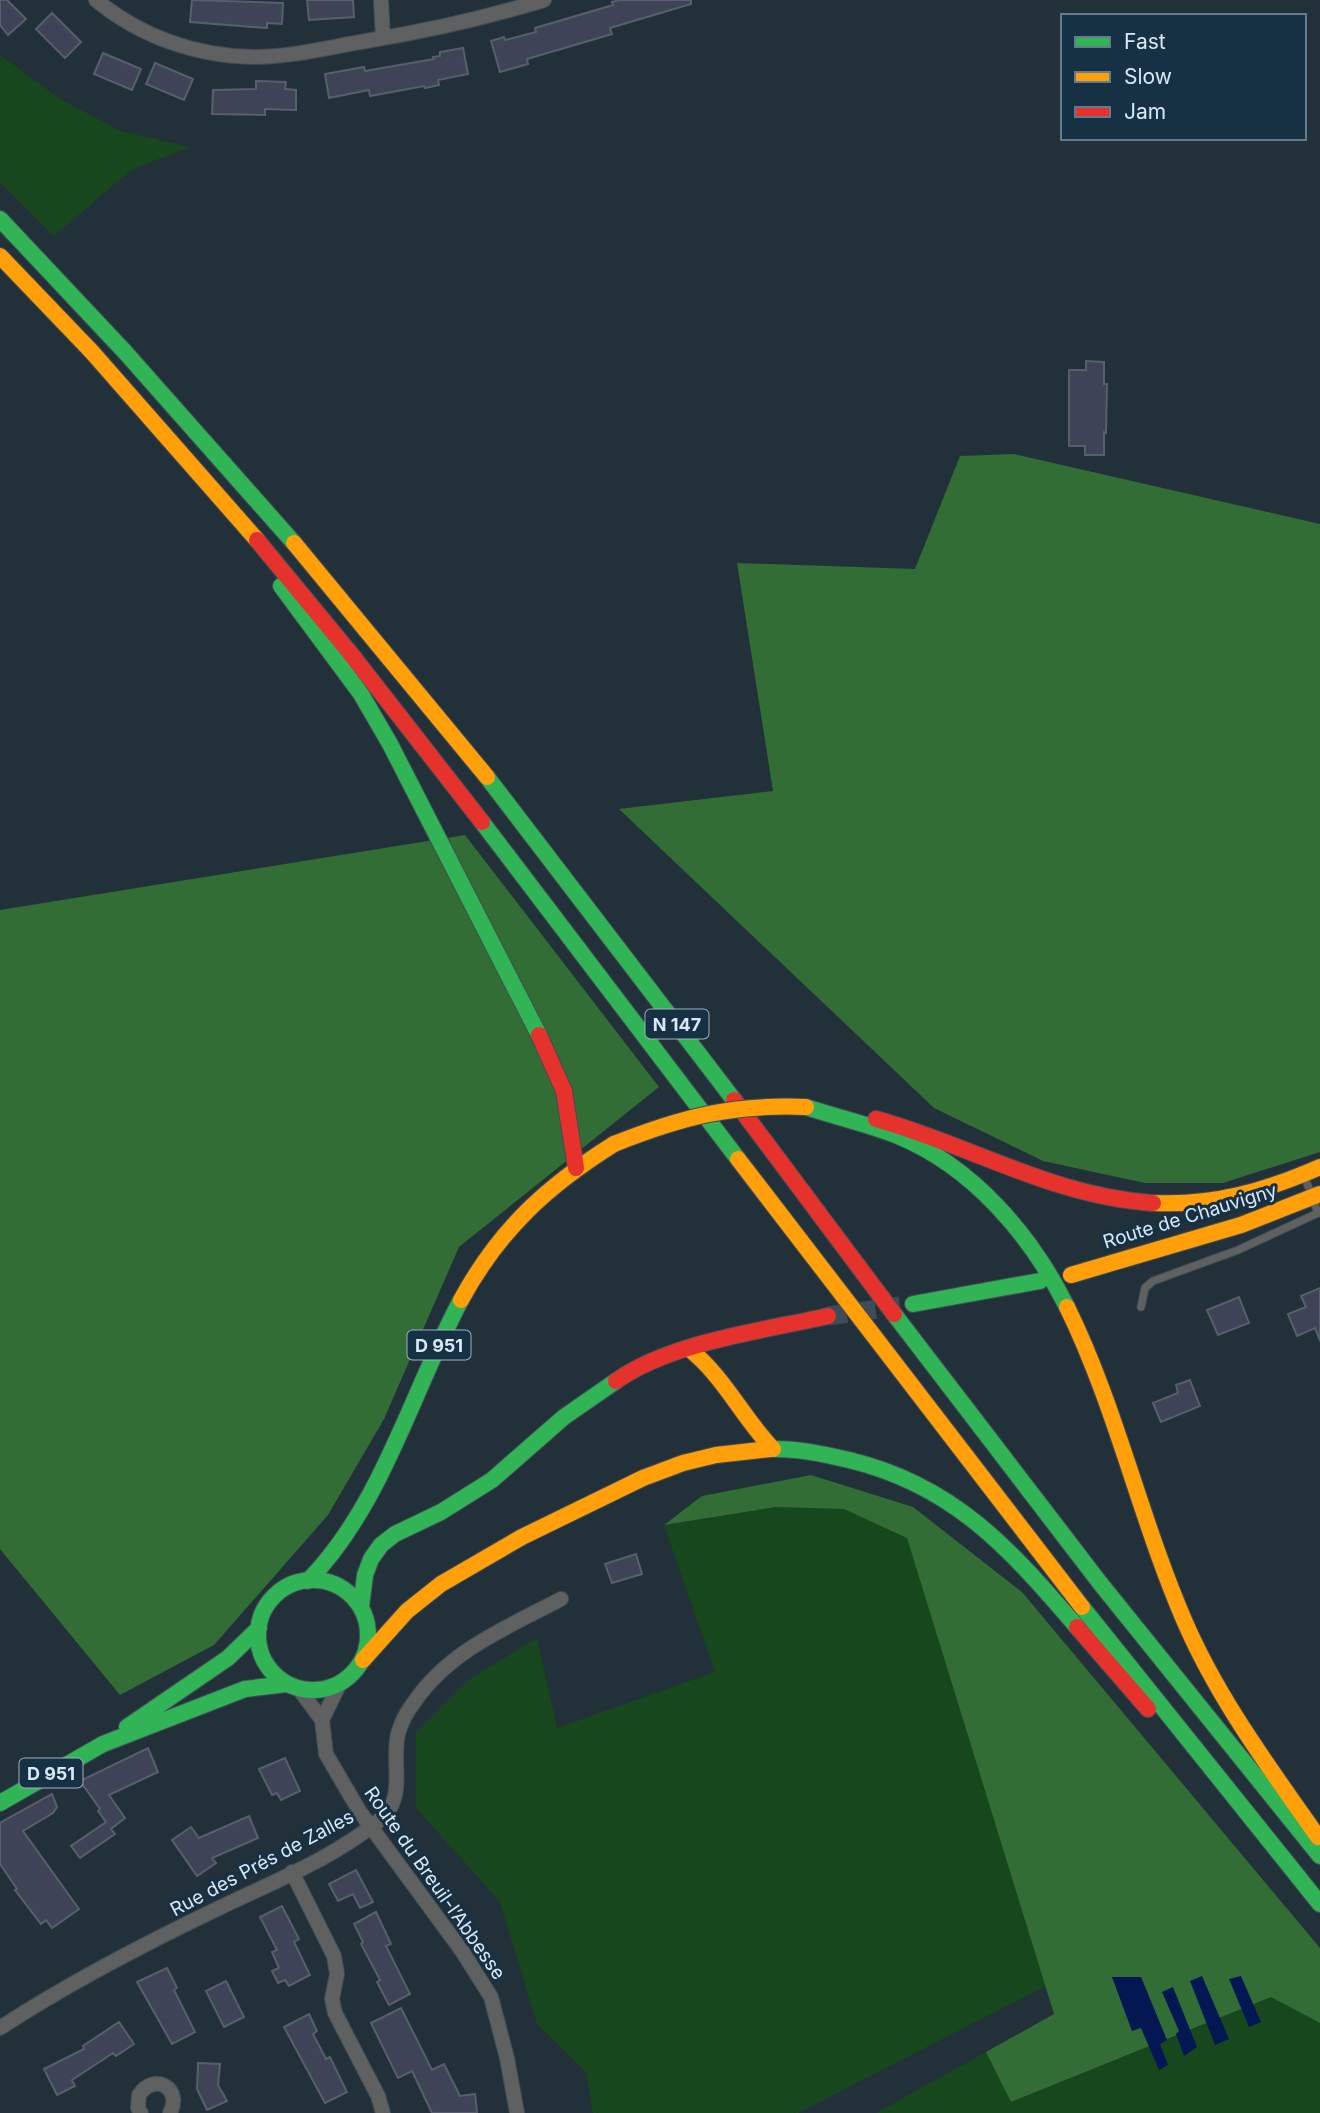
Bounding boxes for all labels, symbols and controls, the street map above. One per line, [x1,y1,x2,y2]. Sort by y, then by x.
legend [1061,14,1306,140]
text: Fast [1124,29,1166,54]
text: Slow [1124,64,1172,89]
text: Jam [1124,99,1166,124]
road number: N 147 [646,1009,708,1038]
street label: Route de Chauvigny [1100,1179,1280,1253]
road number: D 951 [408,1330,471,1360]
road number: D 951 [20,1758,82,1788]
street label: Route du Breuil-l’Abbesse [360,1782,510,1984]
street label: Rue des Prés de Zalles [166,1805,358,1921]

